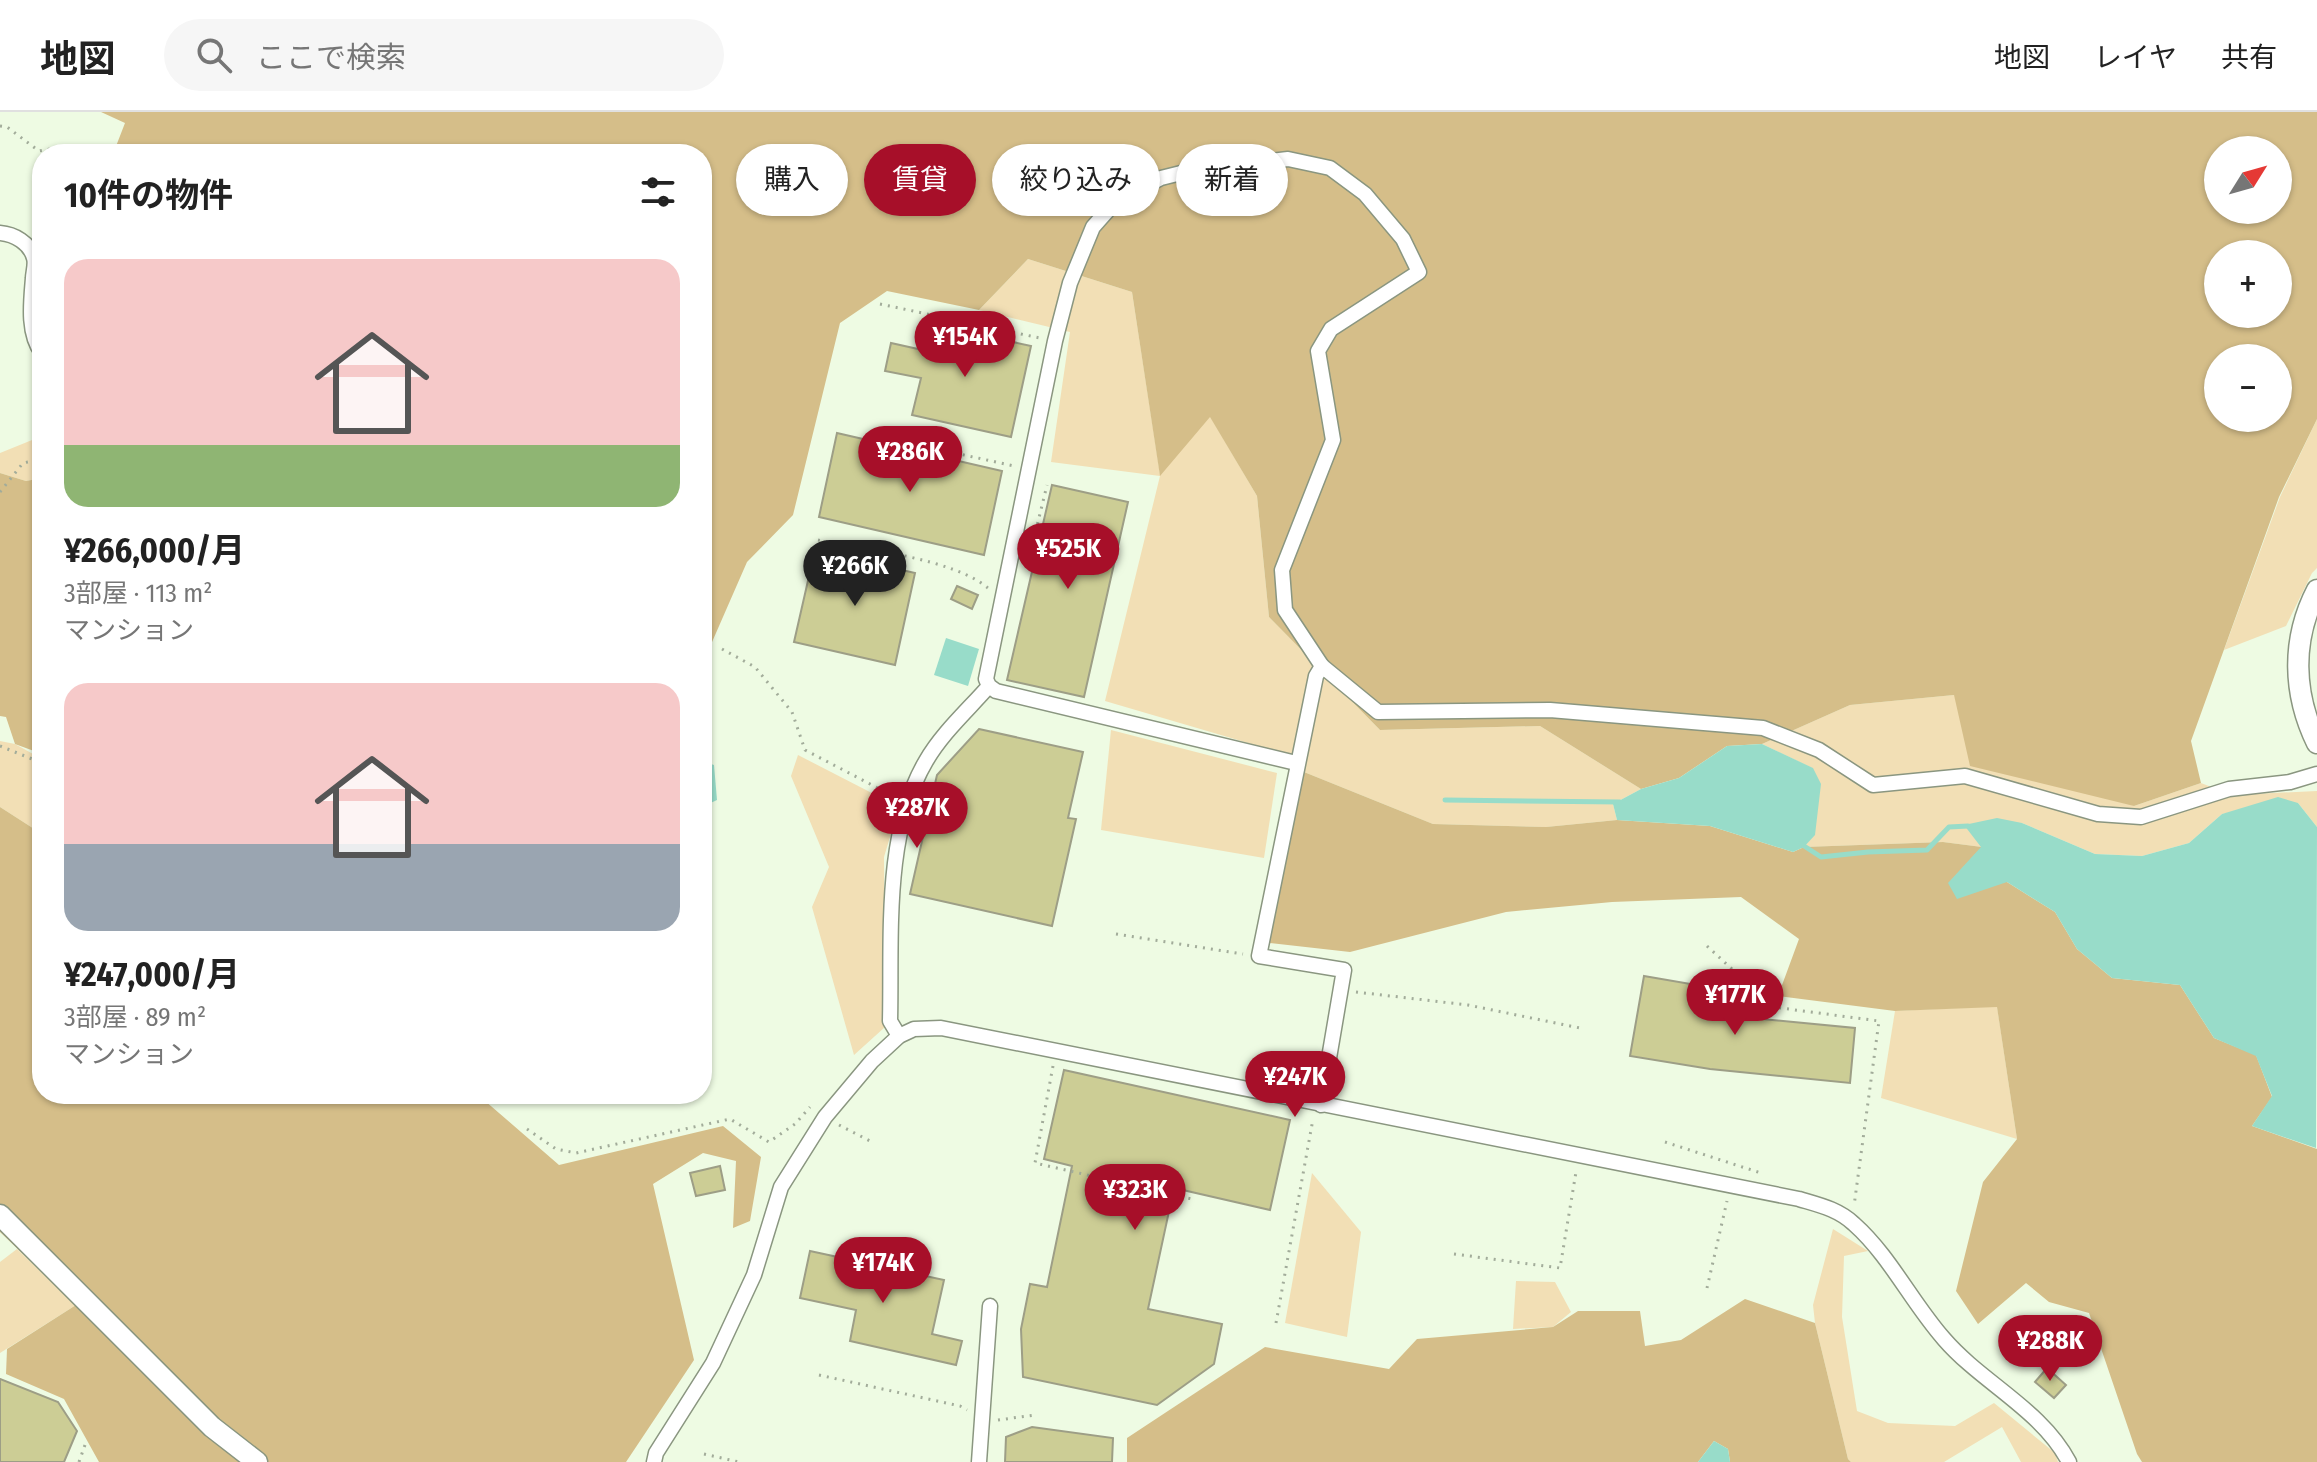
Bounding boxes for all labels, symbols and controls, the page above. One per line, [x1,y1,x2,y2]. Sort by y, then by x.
search box [164,19,724,91]
icon: search [192,33,236,77]
text: 地図 [40,36,116,82]
text: ここで検索 [256,40,406,76]
text: 地図 [1994,41,2050,74]
text: レイヤ [2094,41,2177,74]
text: 共有 [2221,41,2277,74]
north arrow [2204,136,2292,224]
map controls [2204,136,2292,432]
chip: 購入 [736,144,848,216]
chip: 賃貸 [864,144,976,216]
chip: 絞り込み [992,144,1160,216]
chip: 新着 [1176,144,1288,216]
icon: filters [636,170,680,214]
text: 10件の物件 [64,175,233,216]
button: + [2204,240,2292,328]
icon: home [300,311,444,455]
pin: ¥154K [909,311,1021,379]
text: ¥154K [933,321,997,352]
button: − [2204,344,2292,432]
pin: ¥286K [854,426,966,494]
text: ¥286K [876,436,944,467]
pin: ¥525K [1012,523,1124,591]
text: ¥266,000/月 [64,530,245,571]
text: ¥525K [1035,533,1101,564]
pin: ¥266K [799,540,911,608]
text: ¥266K [821,550,889,581]
text: 3部屋 · 113 m² [64,578,213,609]
text: マンション [64,615,194,646]
icon: home [300,735,444,879]
pin: ¥287K [861,782,973,850]
text: ¥287K [885,792,949,823]
text: ¥247,000/月 [64,954,240,995]
pin: ¥177K [1679,969,1791,1037]
text: ¥177K [1704,979,1766,1010]
text: 3部屋 · 89 m² [64,1002,206,1033]
text: マンション [64,1039,194,1070]
pin: ¥247K [1239,1051,1351,1119]
text: ¥247K [1263,1061,1327,1092]
pin: ¥323K [1079,1164,1191,1232]
text: ¥323K [1103,1174,1167,1205]
pin: ¥174K [827,1237,939,1305]
text: ¥174K [852,1247,914,1278]
pin: ¥288K [1994,1315,2106,1383]
text: ¥288K [2016,1325,2084,1356]

